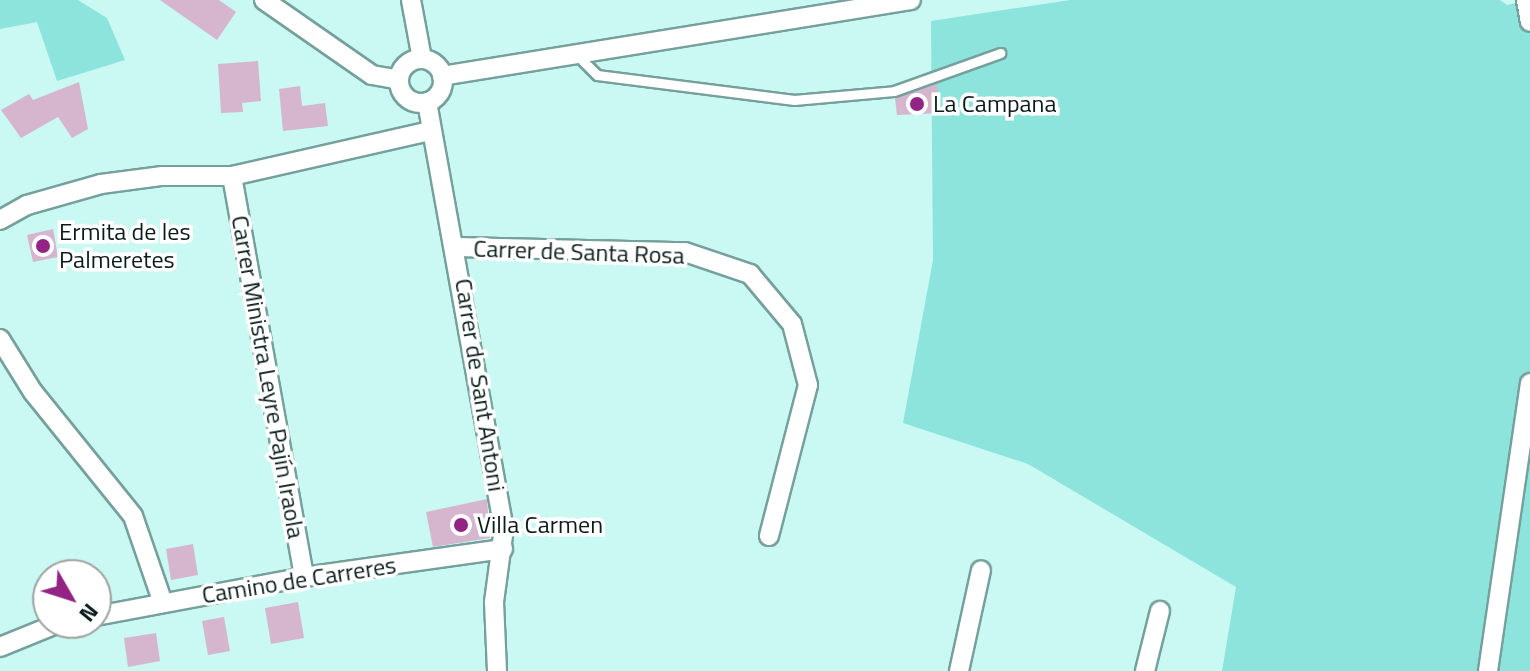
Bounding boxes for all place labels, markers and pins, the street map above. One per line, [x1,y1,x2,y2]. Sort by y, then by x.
place label: La Campana [933,90,1057,118]
marker: La Campana [908,95,926,113]
place label: Ermita de les Palmeretes [59,218,191,274]
marker: Ermita de les Palmeretes [34,237,52,255]
place label: Villa Carmen [477,511,603,539]
marker: Villa Carmen [452,516,470,534]

